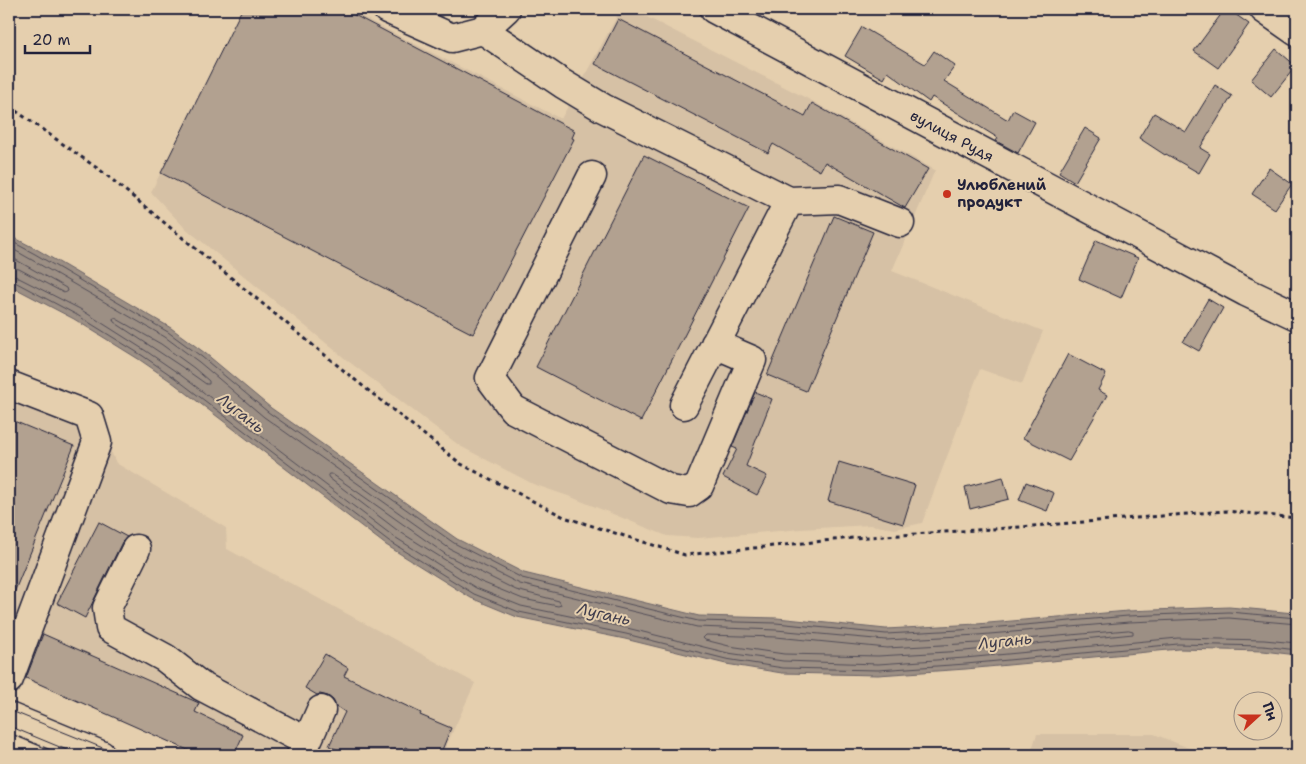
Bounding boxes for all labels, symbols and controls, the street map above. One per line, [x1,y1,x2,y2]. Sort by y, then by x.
scale bar [25,22,90,54]
text: 20 m [32,30,71,50]
street label: вулиця Рудя [907,106,997,166]
place label: Улюблений продукт [957,175,1047,212]
marker: Улюблений продукт [941,188,953,200]
water label: Лугань [212,387,269,438]
water label: Лугань [574,597,633,630]
water label: Лугань [976,628,1033,654]
north arrow [1234,692,1284,742]
text: Пн [1258,699,1282,723]

